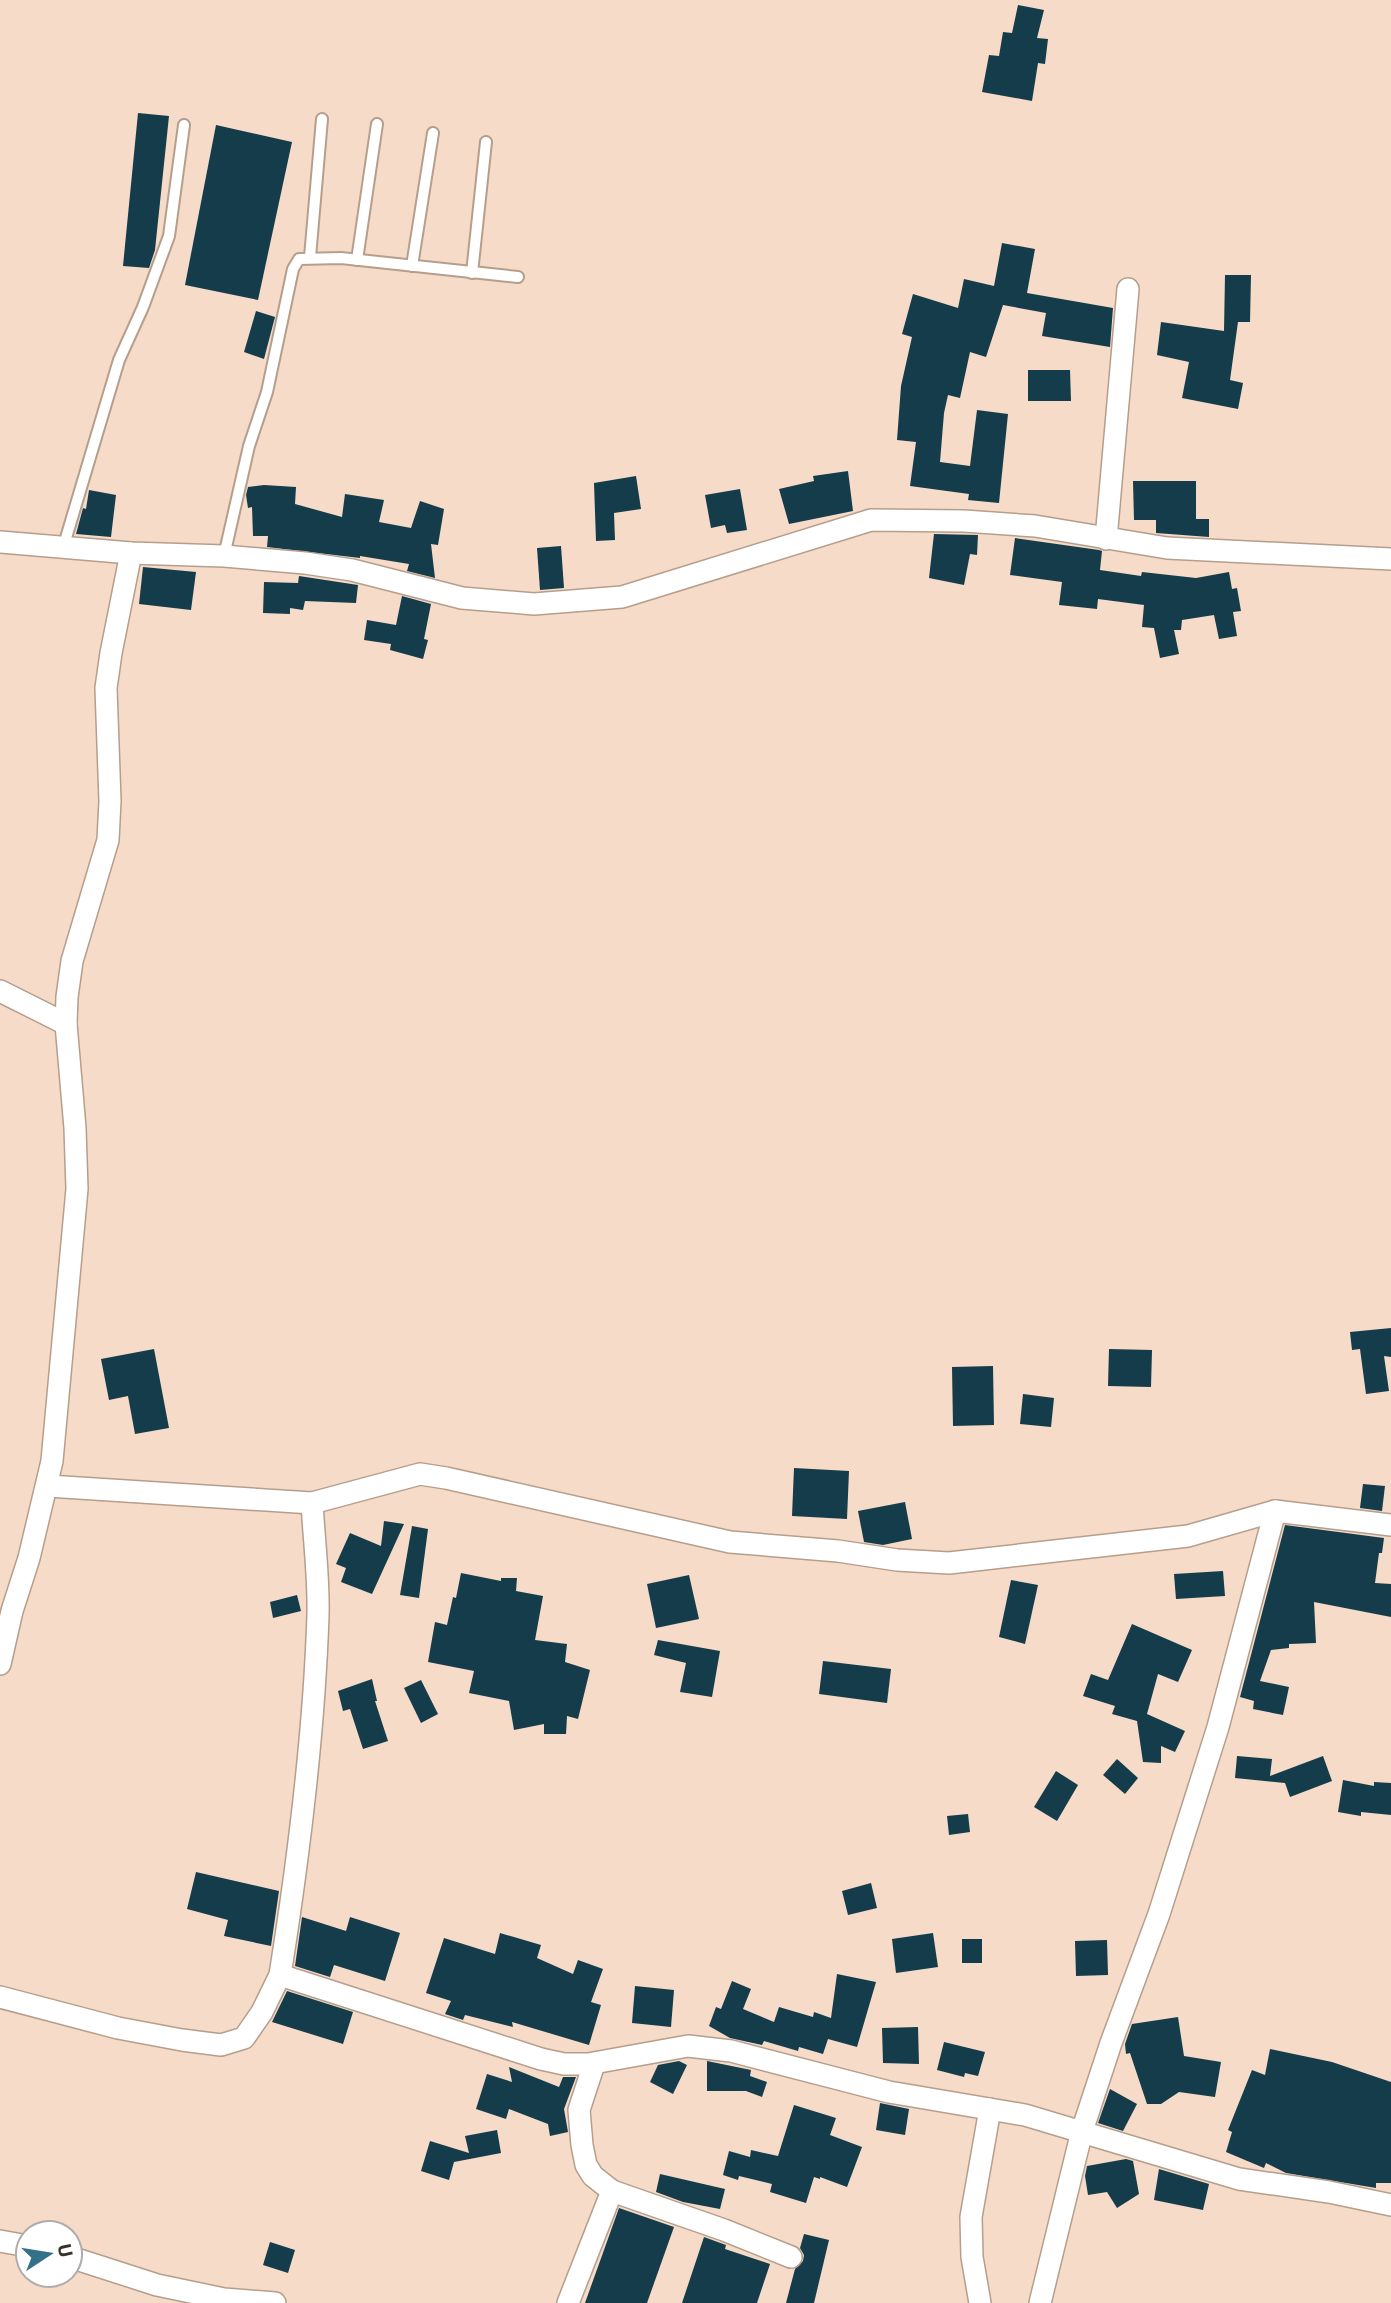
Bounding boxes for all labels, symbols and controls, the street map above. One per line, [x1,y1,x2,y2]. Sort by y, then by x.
north arrow [14,2219,84,2289]
text: U [54,2242,79,2259]

